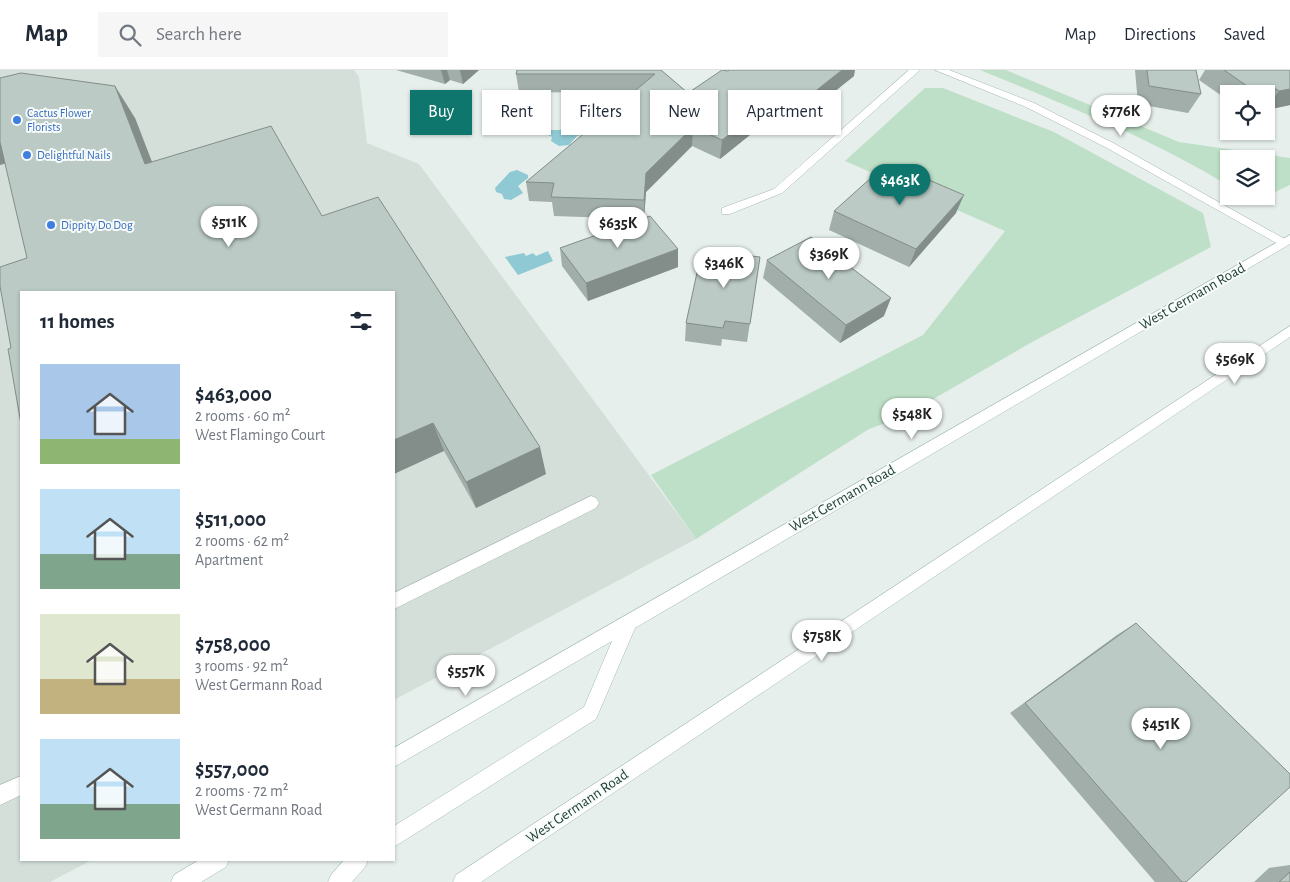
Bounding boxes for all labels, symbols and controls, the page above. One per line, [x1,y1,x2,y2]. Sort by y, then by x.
search box [98,12,448,57]
icon: search [116,21,144,49]
text: Map [25,22,68,46]
text: Search here [156,25,242,44]
text: Map [1065,26,1096,44]
text: Directions [1124,26,1196,44]
text: Saved [1224,26,1265,44]
map controls [1220,85,1275,205]
button: locate [1220,85,1275,140]
chip: Buy [410,90,472,135]
chip: Rent [482,90,551,135]
chip: Filters [561,90,640,135]
chip: New [650,90,718,135]
chip: Apartment [728,90,841,135]
pin: $776K [1086,94,1156,137]
text: $776K [1102,103,1140,119]
place label: Cactus Flower Florists [27,107,91,133]
marker: Cactus Flower Florists [11,114,23,126]
marker: Delightful Nails [21,149,33,161]
place label: Delightful Nails [37,149,111,161]
button: layers [1220,150,1275,205]
pin: $463K [865,164,935,206]
text: $463K [880,172,920,188]
pin: $511K [194,206,264,248]
pin: $635K [583,206,653,249]
text: $511K [212,214,246,230]
text: $635K [599,215,637,231]
marker: Dippity Do Dog [45,219,57,231]
place label: Dippity Do Dog [61,219,133,232]
pin: $369K [794,238,864,280]
pin: $346K [689,246,759,289]
text: $369K [810,246,848,262]
text: $346K [704,255,744,271]
street label: West Germann Road [1137,260,1248,333]
icon: filters [347,307,375,335]
text: 11 homes [40,311,115,332]
pin: $569K [1200,342,1270,385]
text: $569K [1216,351,1254,367]
icon: home [80,384,140,444]
text: $463,000 [195,384,272,405]
pin: $548K [877,398,947,440]
text: $548K [892,406,932,422]
text: 2 rooms · 60 m² [195,408,290,424]
text: West Flamingo Court [195,427,325,443]
street label: West Germann Road [787,462,898,535]
icon: home [80,509,140,569]
text: $511,000 [195,509,266,530]
text: 2 rooms · 62 m² [195,533,289,549]
text: Apartment [195,552,263,568]
pin: $758K [787,620,857,662]
text: $758K [803,628,841,644]
icon: home [80,634,140,694]
text: $758,000 [195,634,271,655]
pin: $557K [431,654,501,697]
text: 3 rooms · 92 m² [195,658,288,674]
text: $557K [447,663,485,679]
text: West Germann Road [195,677,322,693]
pin: $451K [1126,708,1196,750]
text: $451K [1142,716,1180,732]
icon: home [80,759,140,819]
text: $557,000 [195,759,269,780]
street label: West Germann Road [524,767,631,846]
text: 2 rooms · 72 m² [195,783,288,799]
text: West Germann Road [195,802,322,818]

